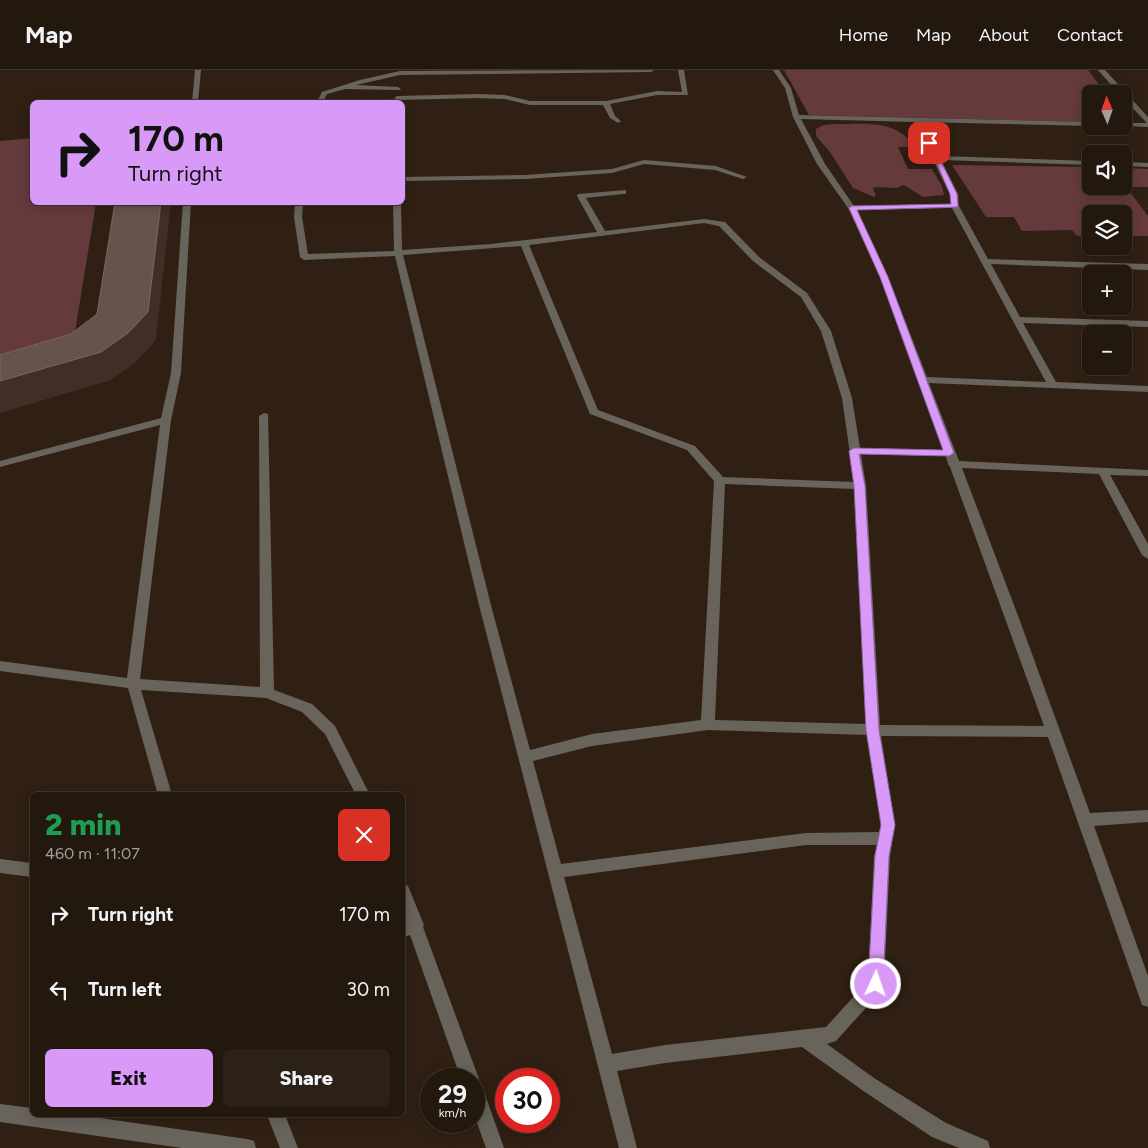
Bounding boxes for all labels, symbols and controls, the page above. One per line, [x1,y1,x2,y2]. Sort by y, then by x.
text: Map [25,20,73,49]
text: Home [839,24,888,46]
text: Map [916,24,951,46]
text: About [979,24,1029,46]
text: Contact [1057,24,1123,46]
north arrow [1082,85,1132,135]
map controls [1082,85,1132,375]
text: 170 m [128,118,224,160]
icon: right [45,120,110,185]
pin [908,122,950,164]
icon: arrive [915,129,943,157]
button: sound [1082,145,1132,195]
text: Turn right [128,160,223,187]
button: layers [1082,205,1132,255]
button: + [1082,265,1132,315]
button: − [1082,325,1132,375]
text: 2 min [45,806,122,843]
button: close [338,809,390,861]
text: 460 m · 11:07 [45,844,140,863]
icon: right [45,901,73,929]
text: Turn right [88,903,174,926]
text: 170 m [339,903,390,926]
position arrow [849,957,901,1009]
icon: left [45,976,73,1004]
text: Turn left [88,978,162,1001]
text: 30 m [347,978,390,1001]
button: Exit [45,1049,213,1107]
button: Share [223,1049,390,1107]
speed limit sign: 30 [495,1068,560,1133]
text: 29 [438,1079,467,1109]
text: km/h [439,1106,466,1120]

